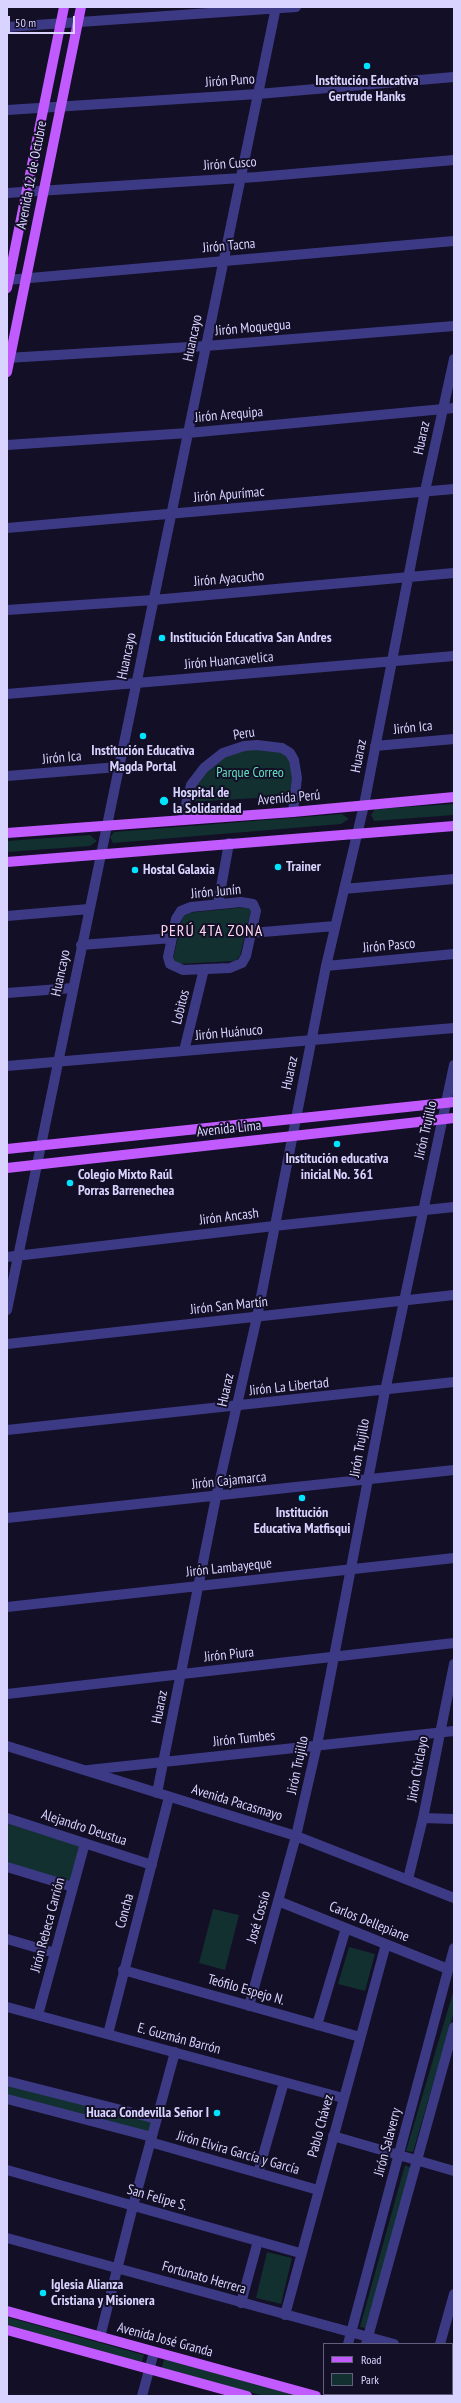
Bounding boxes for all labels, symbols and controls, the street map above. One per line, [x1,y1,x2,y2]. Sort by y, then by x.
scale bar [10,8,77,34]
text: 50 m [15,15,36,30]
marker: Institución Educativa Gertrude Hanks [362,61,372,71]
street label: Jirón Puno [205,71,255,91]
place label: Institución Educativa Gertrude Hanks [315,73,419,106]
street label: Avenida 12 de Octubre [13,119,51,231]
street label: Jirón Cusco [203,154,257,174]
street label: Jirón Tacna [202,235,256,257]
street label: Huancayo [180,313,206,363]
street label: Jirón Moquegua [214,316,292,340]
street label: Jirón Arequipa [194,404,264,426]
street label: Huaraz [410,420,434,456]
street label: Jirón Apurímac [193,484,265,506]
street label: Jirón Ayacucho [193,568,265,590]
place label: Institución Educativa San Andres [170,630,332,646]
street label: Huancayo [114,631,140,681]
marker: Institución Educativa San Andres [157,633,167,643]
street label: Jirón Huancavelica [184,649,274,673]
street label: Jirón Ica [393,718,433,738]
street label: Peru [232,724,256,744]
marker: Institución Educativa Magda Portal [138,731,148,741]
street label: Huaraz [348,738,370,774]
place label: Institución Educativa Magda Portal [91,743,195,776]
street label: Jirón Ica [42,748,82,768]
park label: Parque Correo [216,765,284,781]
place label: Hospital de la Solidaridad [173,785,241,818]
street label: Avenida Perú [257,787,321,809]
marker: Hospital de la Solidaridad [158,795,170,807]
place label: Trainer [286,859,321,875]
place label: Hostal Galaxia [143,862,215,878]
marker: Trainer [273,862,283,872]
marker: Hostal Galaxia [130,865,140,875]
street label: Jirón Junín [190,881,242,903]
district label: PERÚ 4TA ZONA [161,921,263,941]
street label: Jirón Pasco [362,935,416,957]
street label: Huancayo [48,948,74,998]
street label: Lobitos [169,988,193,1026]
street label: Jirón Huánuco [195,1022,263,1044]
street label: Huaraz [278,1055,302,1091]
street label: Jirón Trujillo [411,1099,441,1161]
street label: Avenida Lima [196,1117,262,1141]
marker: Institución educativa inicial No. 361 [332,1139,342,1149]
place label: Institución educativa inicial No. 361 [285,1151,389,1184]
place label: Colegio Mixto Raúl Porras Barrenechea [78,1167,174,1200]
marker: Colegio Mixto Raúl Porras Barrenechea [65,1178,75,1188]
street label: Jirón Ancash [198,1205,260,1229]
street label: Jirón San Martín [189,1294,269,1318]
street label: Huaraz [214,1372,238,1408]
street label: Jirón La Libertad [248,1374,330,1400]
street label: Jirón Trujillo [347,1417,373,1479]
street label: Jirón Cajamarca [191,1469,267,1493]
marker: Institución Educativa Matfisqui [297,1493,307,1503]
place label: Institución Educativa Matfisqui [254,1505,350,1538]
street label: Jirón Lambayeque [185,1555,273,1581]
street label: Jirón Piura [203,1644,255,1666]
street label: Huaraz [149,1689,171,1725]
street label: Jirón Tumbes [212,1727,276,1751]
street label: Jirón Trujillo [284,1734,312,1796]
street label: Jirón Chiclayo [404,1735,432,1803]
street label: Avenida Pacasmayo [190,1781,284,1825]
street label: Alejandro Deustua [39,1806,129,1850]
street label: Jirón Rebeca Carrión [27,1876,69,1974]
street label: José Cossío [244,1889,274,1945]
street label: Concha [112,1892,138,1930]
street label: Carlos Dellepiane [327,1898,411,1946]
street label: Teófilo Espejo N. [205,1971,287,2009]
street label: E. Guzmán Barrón [136,2020,222,2058]
street label: Pablo Chávez [305,2093,337,2159]
place label: Huaca Condevilla Señor I [86,2105,209,2121]
street label: Jirón Salaverry [371,2106,405,2178]
marker: Huaca Condevilla Señor I [212,2108,222,2118]
street label: Jirón Elvira García y García [175,2127,301,2179]
street label: San Felipe S. [125,2181,189,2215]
street label: Fortunato Herrera [160,2258,248,2298]
place label: Iglesia Alianza Cristiana y Misionera [51,2277,155,2310]
marker: Iglesia Alianza Cristiana y Misionera [38,2288,48,2298]
street label: Avenida José Granda [115,2319,215,2361]
legend [323,2343,453,2395]
text: Road [361,2352,381,2367]
text: Park [361,2372,379,2387]

